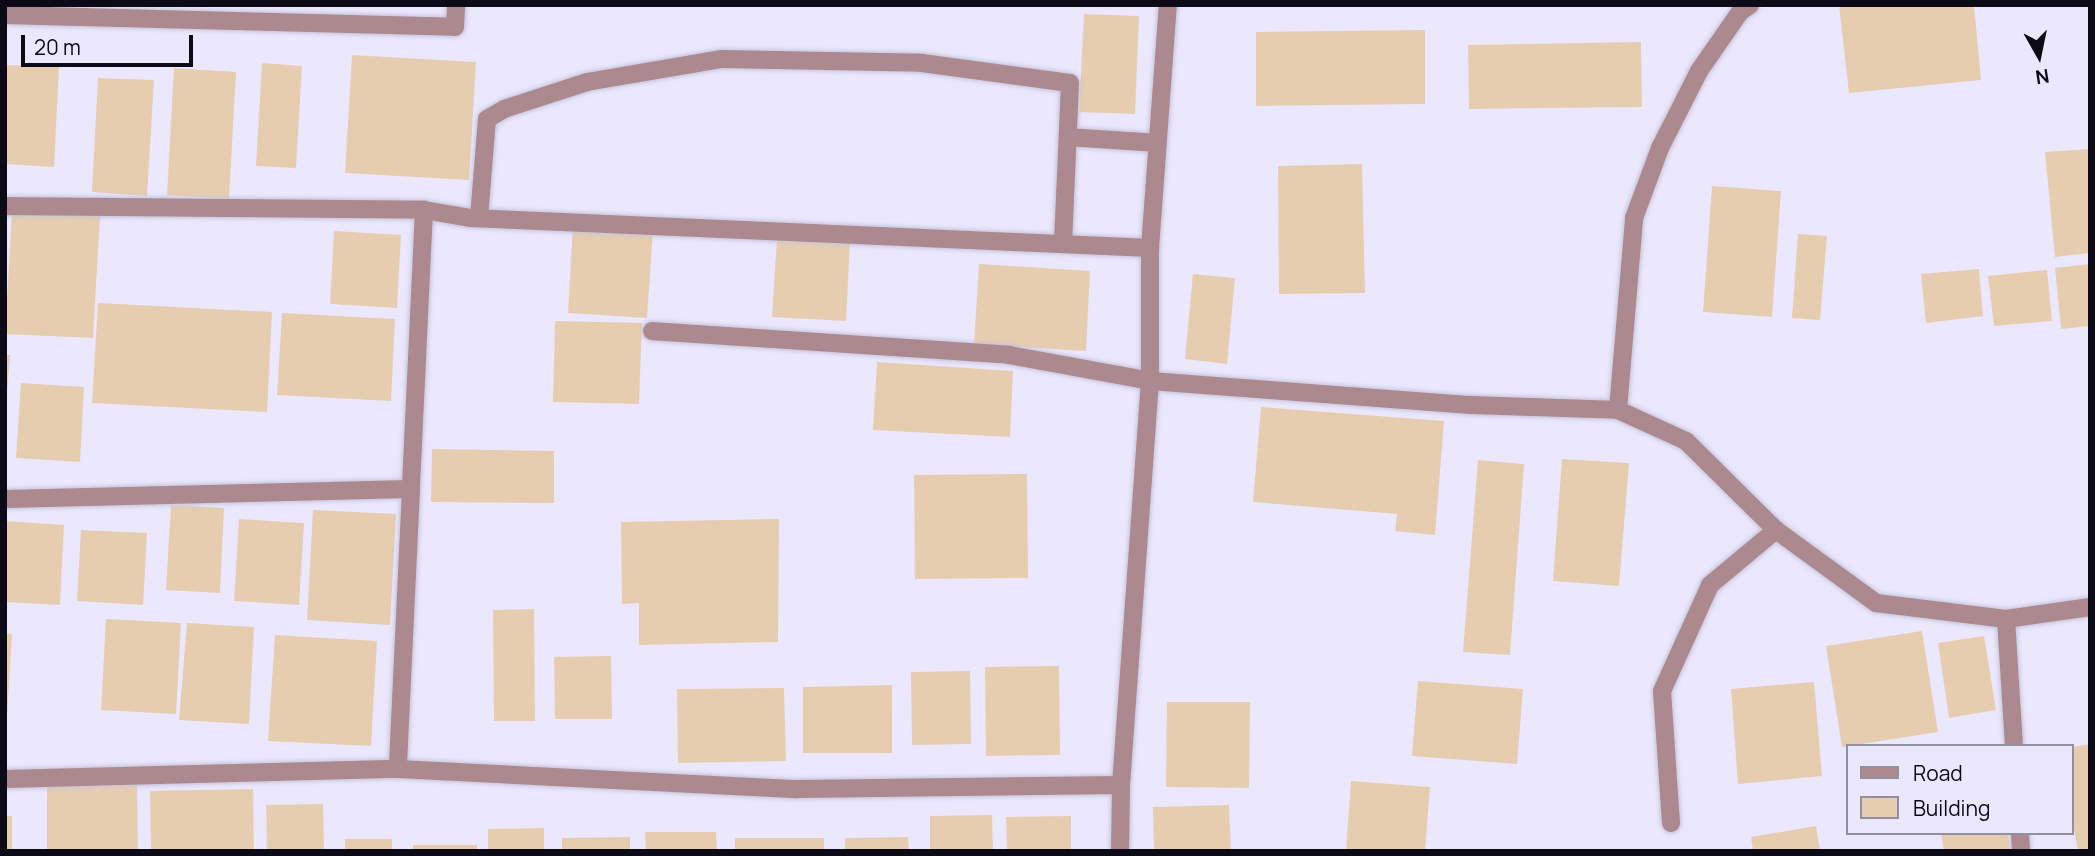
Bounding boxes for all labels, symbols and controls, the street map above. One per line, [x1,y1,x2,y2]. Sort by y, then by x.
scale bar [24,21,196,65]
north arrow [2004,21,2074,91]
text: 20 m [34,33,81,61]
text: N [2034,63,2051,91]
legend [1846,744,2074,835]
text: Road [1913,759,1963,787]
text: Building [1913,794,1990,822]

